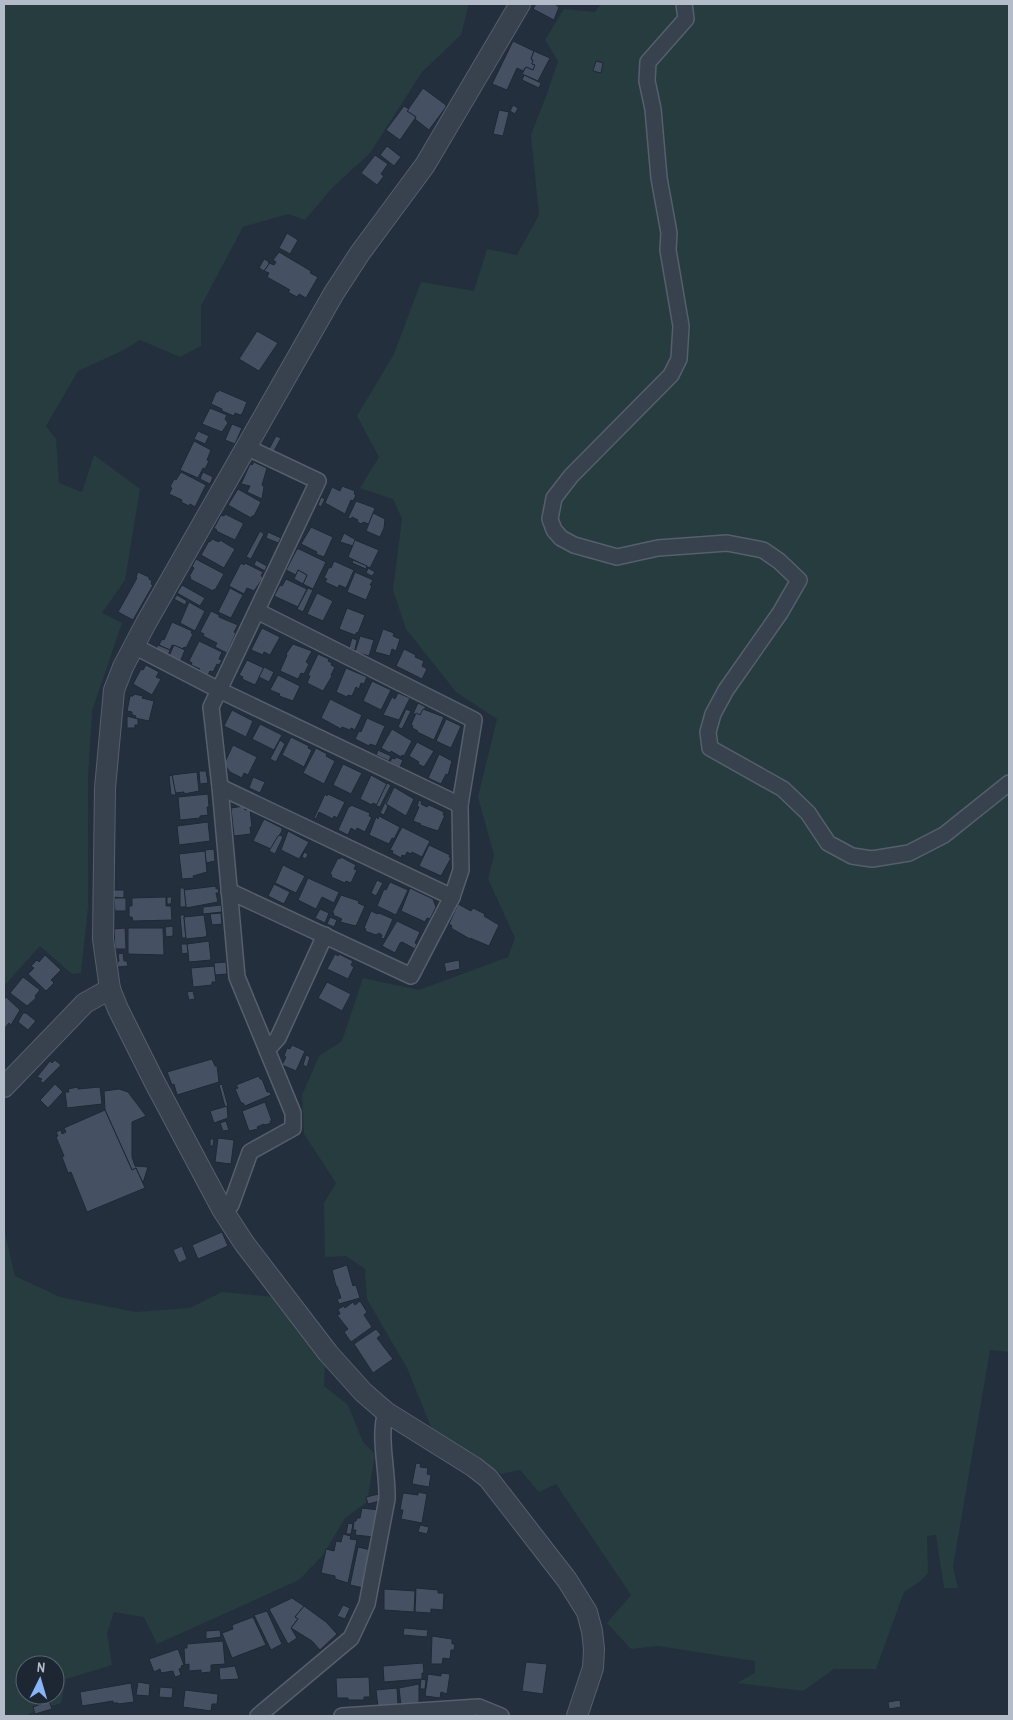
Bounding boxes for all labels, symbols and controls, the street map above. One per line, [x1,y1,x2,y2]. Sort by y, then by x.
north arrow [15,1655,65,1705]
text: N [36,1658,46,1676]

